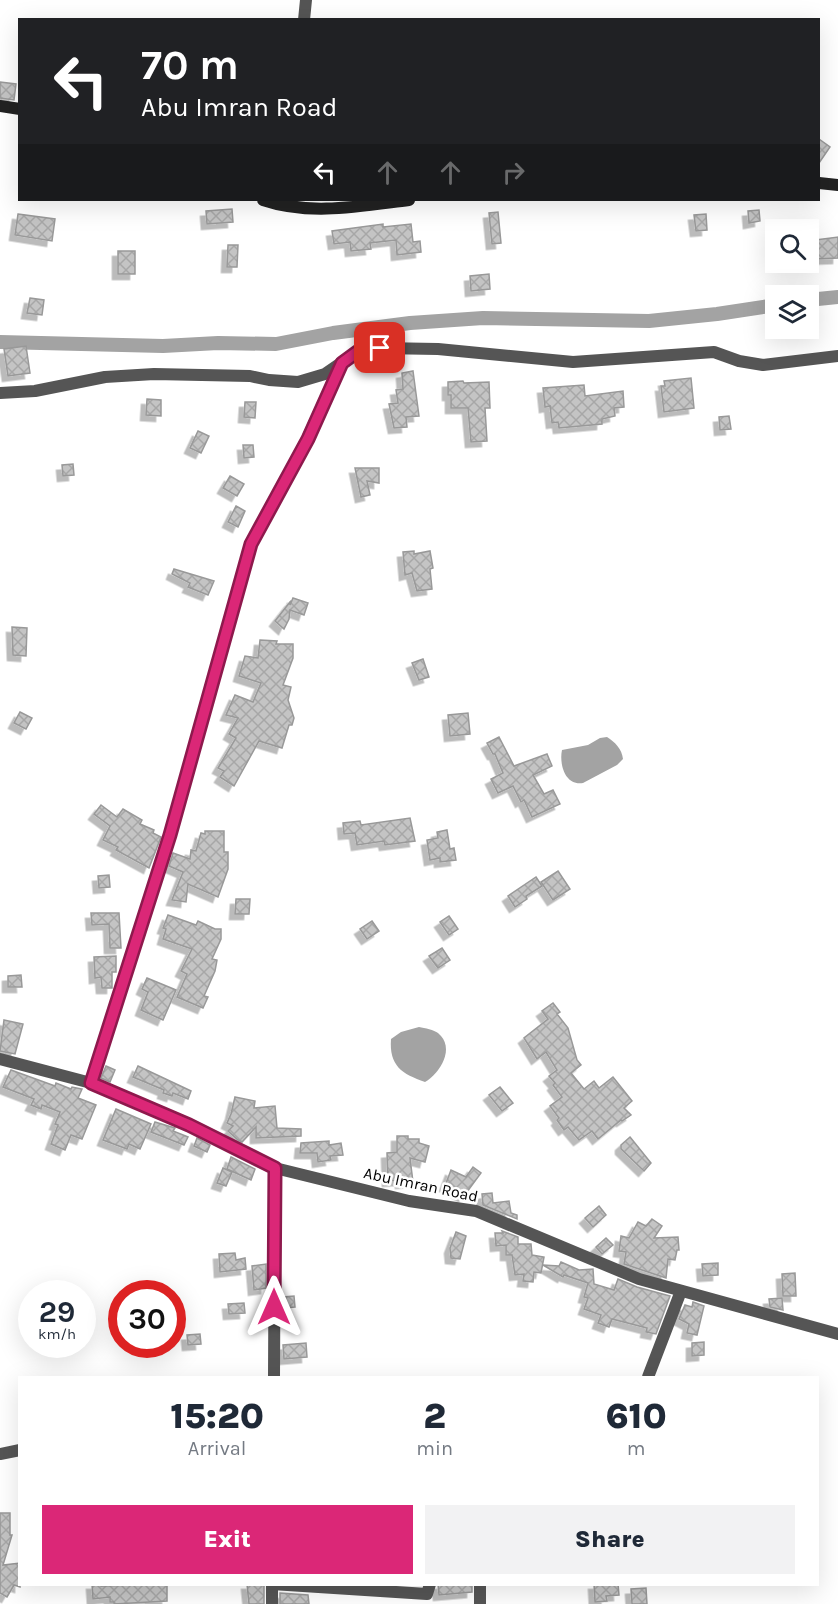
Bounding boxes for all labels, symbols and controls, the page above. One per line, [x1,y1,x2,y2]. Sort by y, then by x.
text: 70 m [141,40,239,90]
icon: left [42,42,120,120]
text: Abu Imran Road [141,91,338,123]
icon: left [308,156,341,189]
icon: ahead [371,156,404,189]
icon: ahead [434,156,467,189]
icon: right [497,156,530,189]
map controls [765,219,819,339]
button: search [765,219,819,273]
button: layers [765,285,819,339]
pin [354,322,405,373]
icon: arrive [363,331,396,364]
street label: Abu Imran Road [362,1163,480,1206]
position arrow [242,1275,306,1339]
speed limit sign: 30 [108,1280,186,1358]
text: 29 [39,1294,75,1330]
text: km/h [38,1325,76,1343]
text: 15:20 [170,1395,264,1437]
text: 2 [423,1395,446,1437]
text: 610 [605,1395,667,1437]
text: Arrival [188,1437,246,1460]
text: min [416,1437,453,1460]
text: m [627,1437,645,1460]
button: Exit [42,1505,413,1574]
button: Share [425,1505,795,1574]

